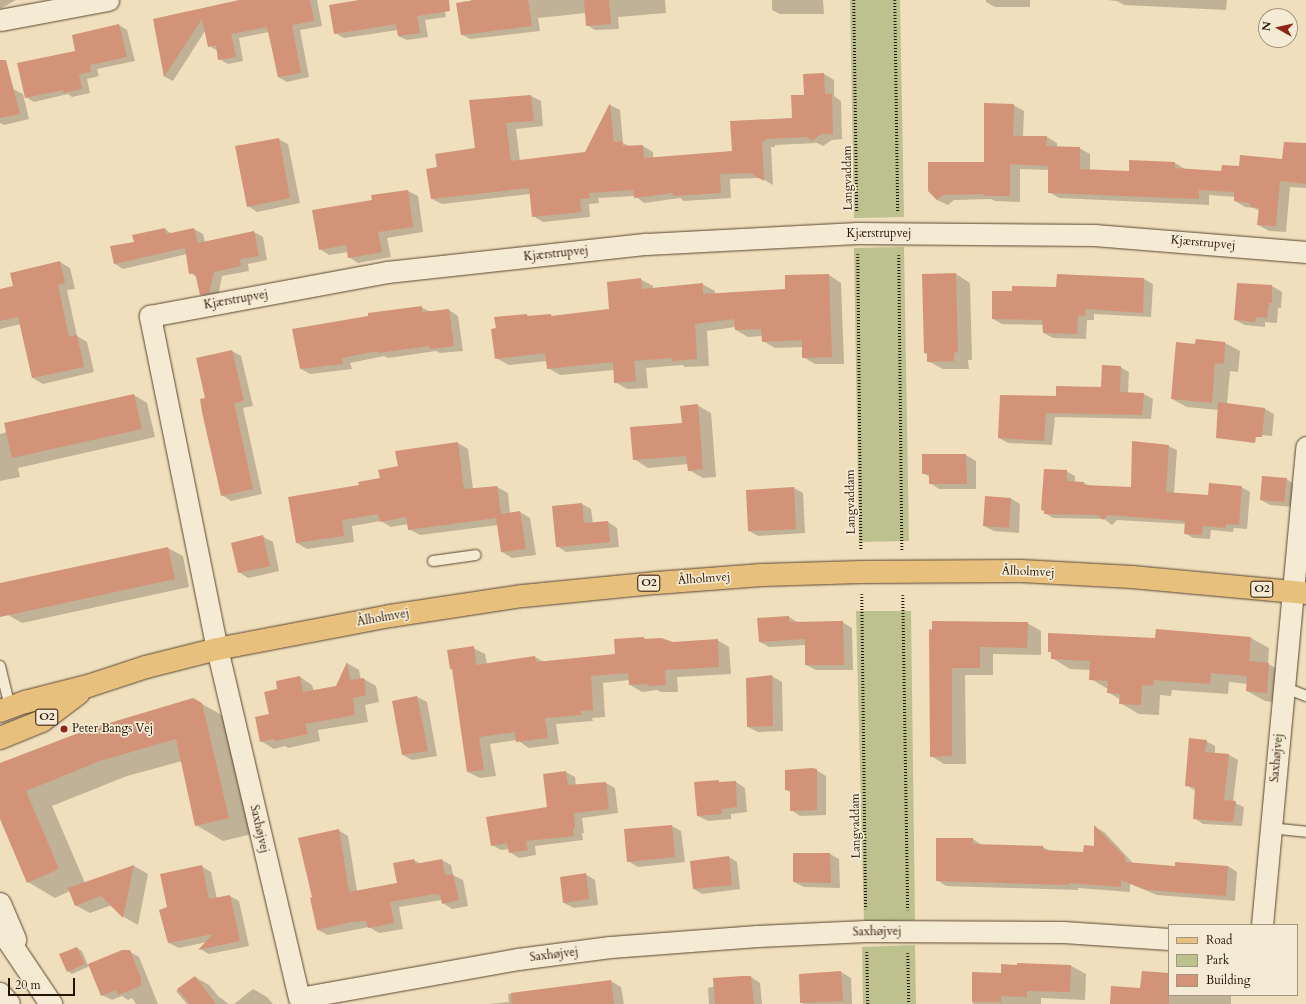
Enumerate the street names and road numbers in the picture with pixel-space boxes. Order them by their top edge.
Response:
street label: Langvaddam [840,145,856,211]
street label: Kjærstrupvej [847,227,911,241]
street label: Kjærstrupvej [1170,233,1236,253]
street label: Kjærstrupvej [523,243,589,265]
street label: Kjærstrupvej [203,287,269,313]
street label: Langvaddam [843,469,859,535]
street label: Ålholmvej [1001,564,1055,580]
street label: Ålholmvej [677,570,731,588]
road number: O2 [637,574,661,592]
road number: O2 [1250,580,1274,598]
street label: Ålholmvej [356,606,410,630]
road number: O2 [35,708,59,726]
street label: Saxhøjvej [1268,733,1286,783]
street label: Langvaddam [848,793,864,859]
street label: Saxhøjvej [246,804,272,854]
street label: Saxhøjvej [852,924,902,940]
street label: Saxhøjvej [529,945,579,965]

